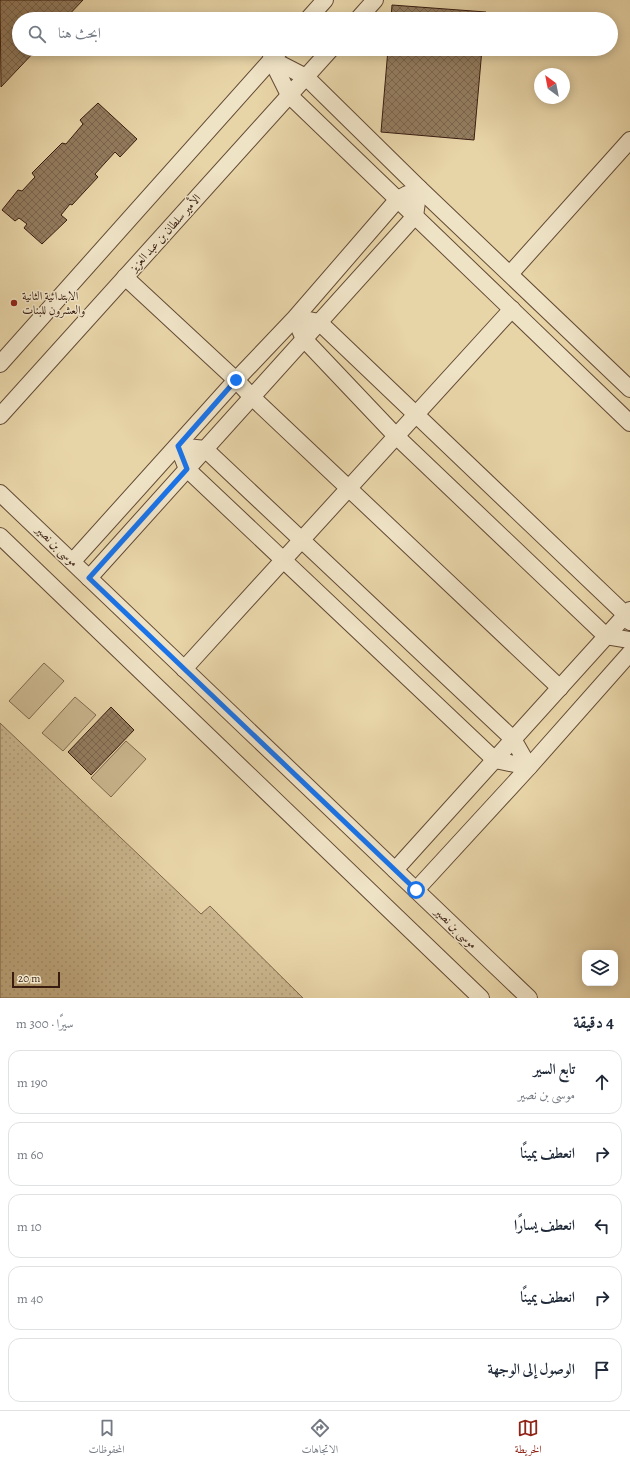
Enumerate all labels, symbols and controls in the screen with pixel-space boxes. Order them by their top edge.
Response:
search box [12,12,618,56]
icon: search [26,23,48,45]
text: ابحث هنا [58,23,101,43]
north arrow [534,68,570,104]
street label: الأمير سلطان بن عبد العزيز [124,190,205,277]
place label: الابتدائية الثانية والعشرون للبنات [22,288,86,318]
marker: الابتدائية الثانية والعشرون للبنات [9,298,19,308]
route end [227,371,245,389]
street label: موسى بن نصير [30,520,82,571]
route start [407,881,425,899]
street label: موسى بن نصير [429,902,481,953]
map controls [582,950,618,986]
button: layers [582,950,618,986]
scale bar [12,970,60,989]
text: 20 m [18,971,40,986]
text: 4 دقيقة [573,1011,614,1034]
text: سيرًا · 300 m [16,1015,74,1032]
text: تابع السير [533,1059,575,1079]
icon: ahead [591,1071,613,1093]
text: 190 m [17,1074,48,1091]
text: موسى بن نصير [518,1086,575,1103]
text: انعطف يمينًا [520,1143,575,1163]
icon: right [591,1143,613,1165]
text: 60 m [17,1146,43,1163]
text: انعطف يسارًا [514,1215,575,1235]
icon: left [591,1215,613,1237]
text: 10 m [17,1218,42,1235]
text: انعطف يمينًا [520,1287,575,1307]
icon: right [591,1287,613,1309]
text: 40 m [17,1290,43,1307]
text: الوصول إلى الوجهة [488,1359,575,1379]
icon: arrive [591,1359,613,1381]
tab: المحفوظات [88,1417,125,1460]
tab: الاتجاهات [301,1417,338,1460]
tab: الخريطة [515,1417,542,1460]

